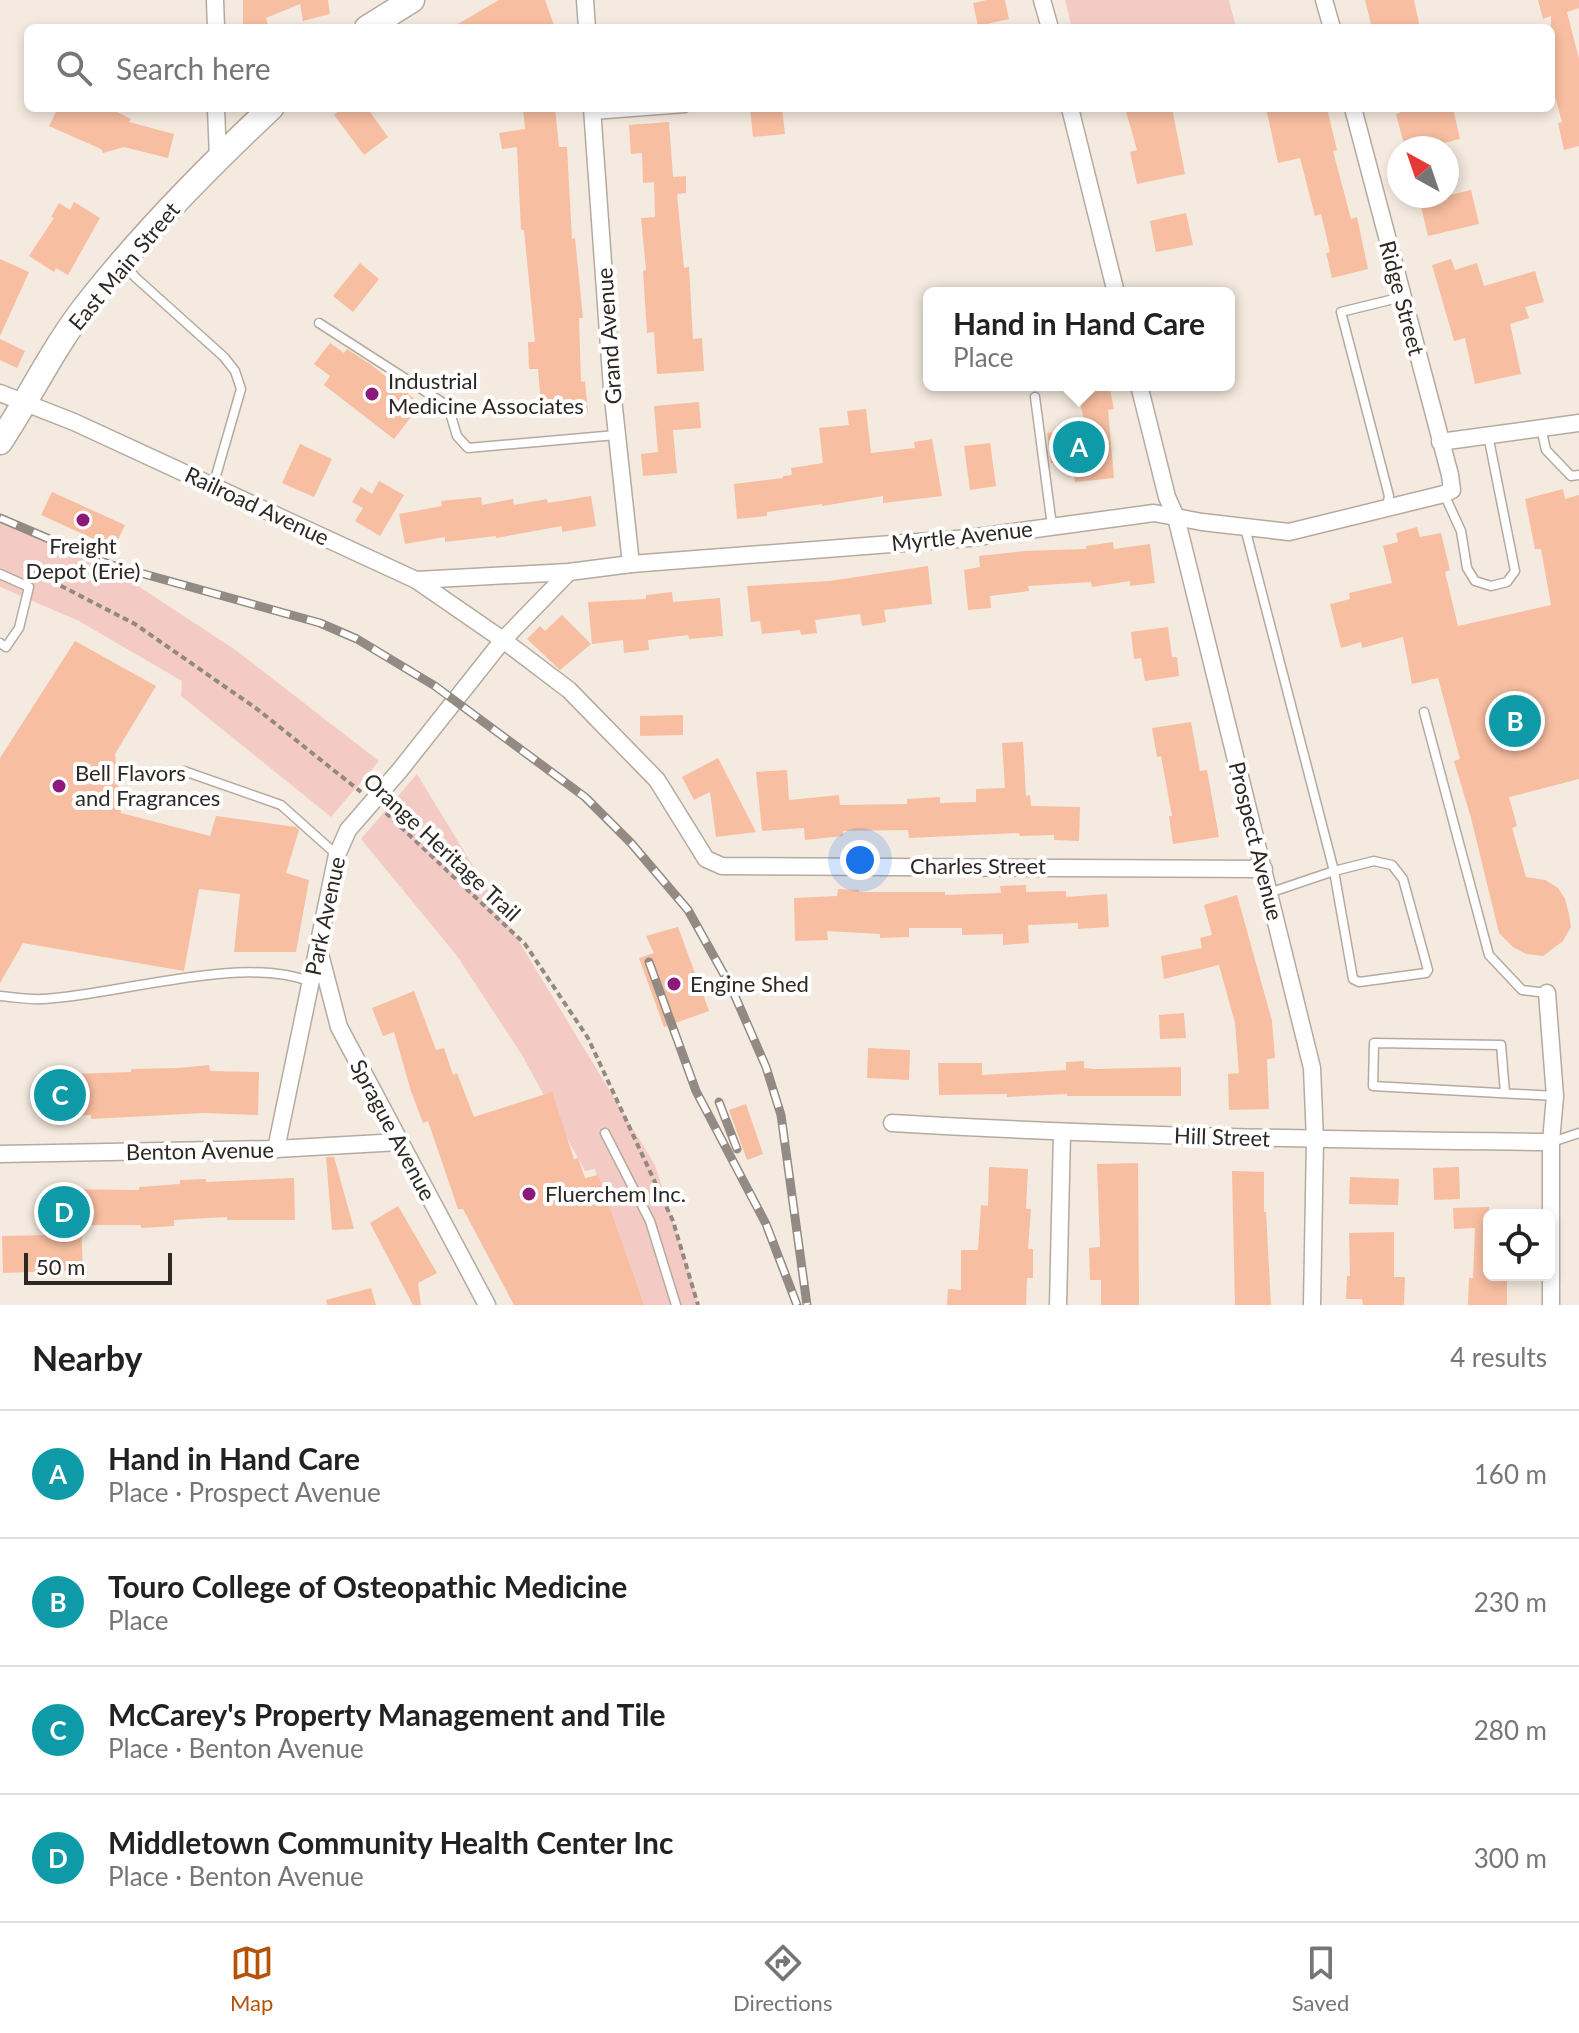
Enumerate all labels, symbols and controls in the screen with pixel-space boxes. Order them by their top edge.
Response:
search box [24,24,1555,112]
icon: search [52,46,96,90]
text: Search here [116,50,271,86]
north arrow [1387,136,1459,208]
street label: East Main Street [62,196,185,335]
street label: Ridge Street [1374,238,1431,358]
street label: Grand Avenue [590,267,627,405]
popup [923,287,1235,391]
text: Hand in Hand Care [953,305,1205,341]
text: Place [953,341,1013,373]
place label: Industrial Medicine Associates [388,367,584,419]
marker: Industrial Medicine Associates [363,385,381,403]
pin: A [1053,417,1105,477]
street label: Railroad Avenue [181,460,334,551]
marker: Freight Depot (Erie) [74,511,92,529]
street label: Myrtle Avenue [890,515,1034,556]
place label: Freight Depot (Erie) [26,532,140,584]
pin: B [1489,691,1541,751]
place label: Bell Flavors and Fragrances [75,759,220,811]
street label: Prospect Avenue [1224,759,1289,923]
street label: Orange Heritage Trail [358,767,526,926]
marker: Bell Flavors and Fragrances [50,777,68,795]
your location [840,840,880,880]
street label: Charles Street [910,852,1046,879]
street label: Park Avenue [299,854,350,978]
place label: Engine Shed [690,970,809,997]
marker: Engine Shed [665,975,683,993]
street label: Sprague Avenue [345,1055,442,1205]
pin: C [34,1065,86,1125]
street label: Hill Street [1174,1121,1270,1152]
street label: Benton Avenue [126,1136,274,1165]
place label: Fluerchem Inc. [545,1180,686,1207]
pin: D [38,1182,90,1242]
marker: Fluerchem Inc. [520,1185,538,1203]
map controls [1483,1209,1555,1281]
button: locate [1483,1209,1555,1281]
scale bar [24,1249,172,1285]
text: 50 m [36,1253,85,1280]
text: Nearby [32,1337,143,1378]
text: 4 results [1450,1341,1547,1373]
text: Hand in Hand Care [108,1440,360,1476]
text: A [49,1458,67,1490]
text: 160 m [1474,1458,1547,1490]
text: Place · Prospect Avenue [108,1476,381,1508]
text: Touro College of Osteopathic Medicine [108,1568,627,1604]
text: B [49,1586,67,1618]
text: 230 m [1474,1586,1547,1618]
text: Place [108,1604,169,1636]
text: McCarey's Property Management and Tile [108,1696,666,1732]
text: C [49,1714,67,1746]
text: 280 m [1474,1714,1547,1746]
text: Place · Benton Avenue [108,1732,364,1764]
text: Middletown Community Health Center Inc [108,1824,673,1860]
text: D [48,1842,68,1874]
text: 300 m [1474,1842,1547,1874]
text: Place · Benton Avenue [108,1860,364,1892]
tab: Map [230,1941,274,2016]
tab: Directions [733,1941,832,2016]
tab: Saved [1292,1941,1349,2016]

